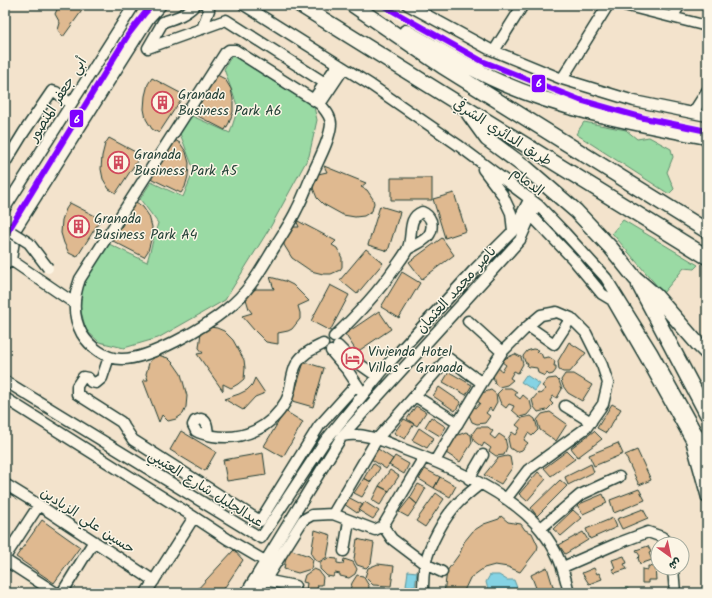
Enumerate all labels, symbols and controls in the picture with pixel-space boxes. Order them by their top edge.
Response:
street label: أبي جعفر المنصور [23,52,94,148]
line badge: 6 [531,74,546,93]
text: 6 [536,75,542,93]
place label: Granada Business Park A6 [178,84,282,122]
building icon: Granada Business Park A6 [149,89,175,115]
street label: طريق الدائري الشرقي [449,94,556,172]
line badge: 6 [69,109,84,128]
text: 6 [74,111,80,129]
place label: Granada Business Park A5 [134,144,239,182]
building icon: Granada Business Park A5 [106,149,132,175]
street label: الدمام [506,162,549,202]
place label: Granada Business Park A4 [94,208,198,246]
building icon: Granada Business Park A4 [66,213,92,239]
street label: ناصر محمد العثمان [411,241,502,339]
place label: Vivienda Hotel Villas - Granada [368,341,463,379]
hotel icon: Vivienda Hotel Villas - Granada [340,346,366,372]
street label: عبدالجليل شارع العتيبي [143,444,268,534]
street label: حسين علي الزبادين [35,482,139,561]
north arrow [650,536,690,576]
text: ش [665,553,685,574]

